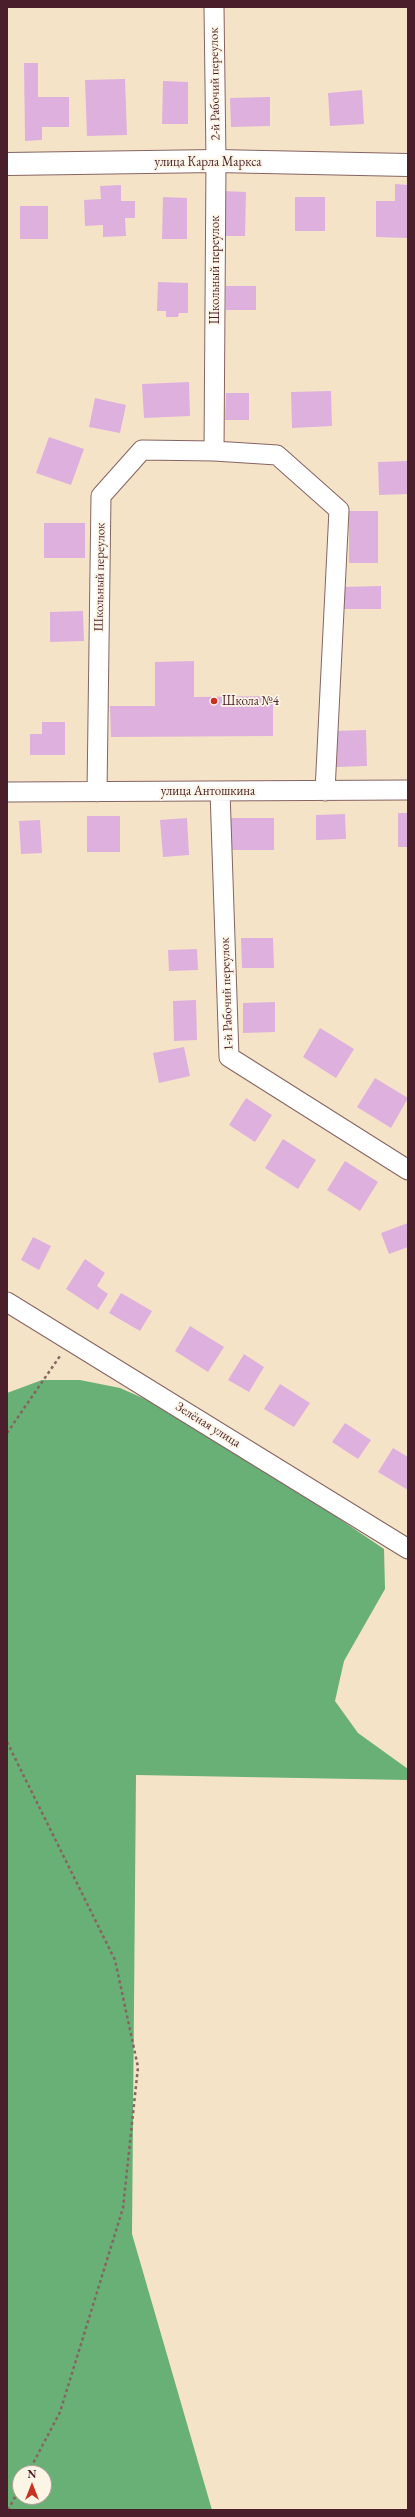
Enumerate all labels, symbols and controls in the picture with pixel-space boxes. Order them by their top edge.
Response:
street label: 2-й Рабочий переулок [206,27,224,141]
street label: улица Карла Маркса [155,154,261,170]
street label: Школьный переулок [207,216,223,324]
street label: Школьный переулок [91,523,109,631]
place label: Школа №4 [222,693,279,709]
marker: Школа №4 [209,696,219,706]
street label: улица Антошкина [161,783,255,799]
street label: 1-й Рабочий переулок [217,937,237,1051]
street label: Зелёная улица [173,1399,243,1451]
north arrow [12,2465,52,2505]
text: N [28,2467,36,2481]

